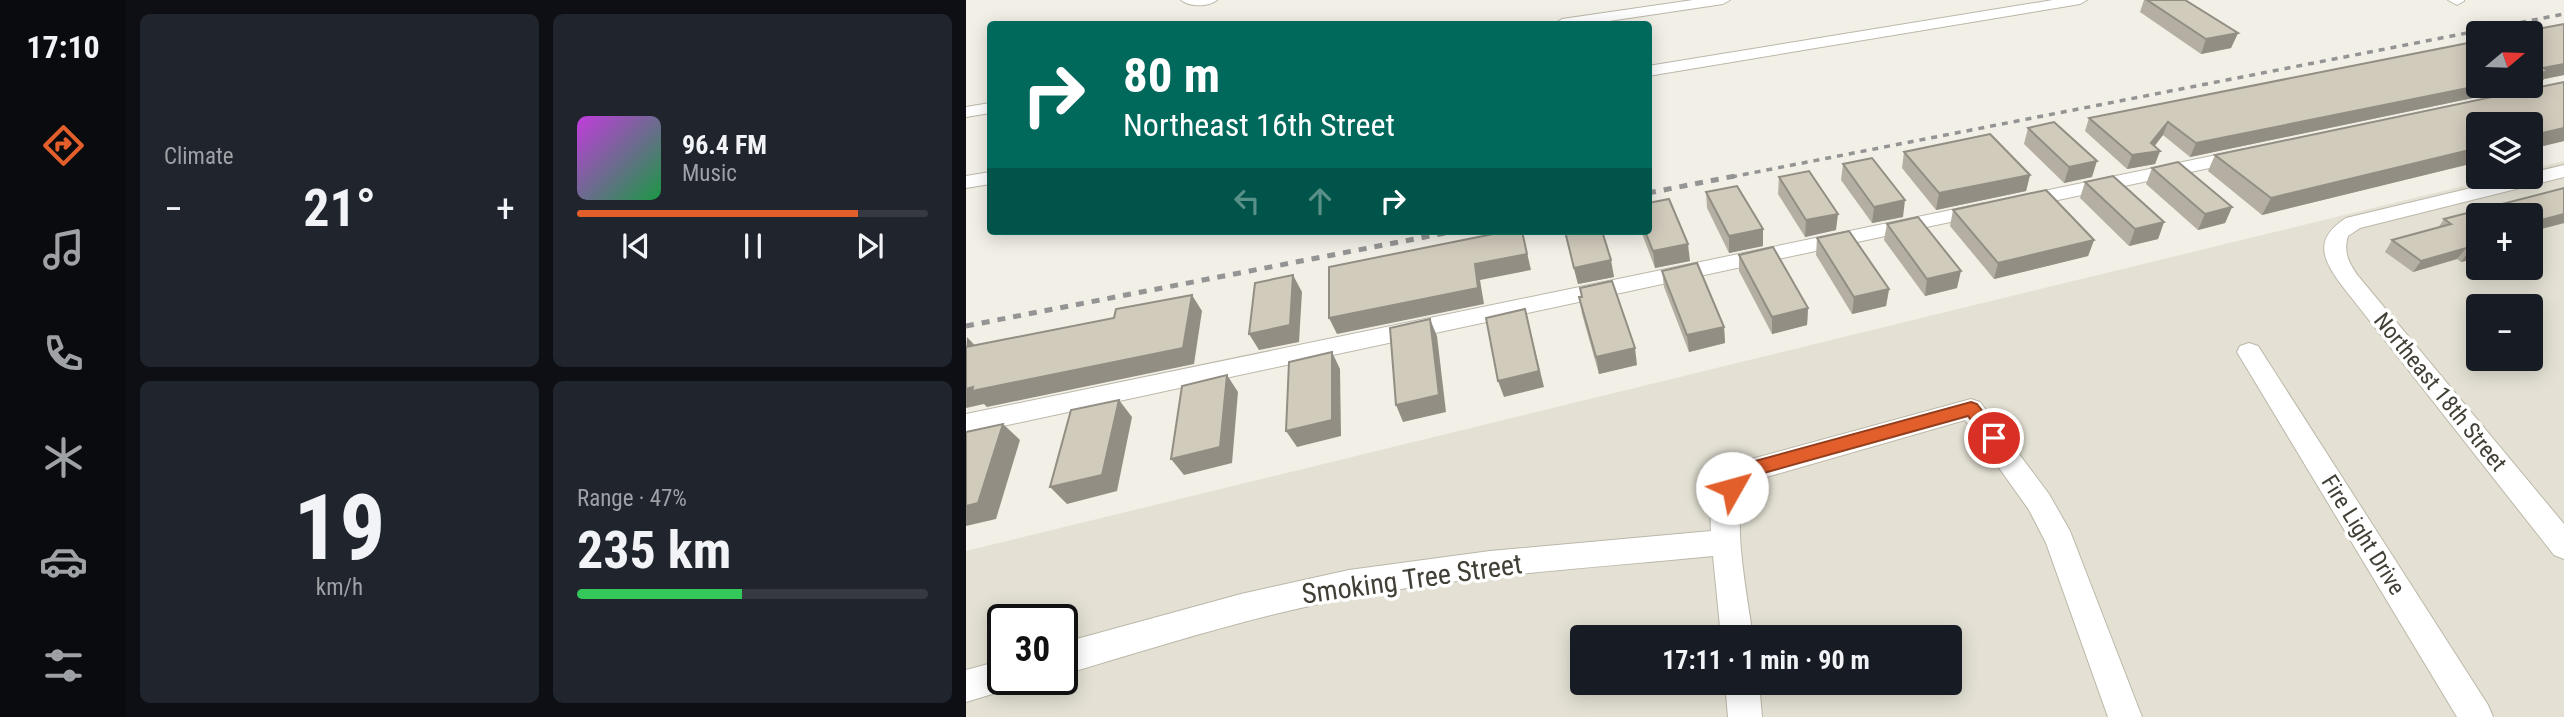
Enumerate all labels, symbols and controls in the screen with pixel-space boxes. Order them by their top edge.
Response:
north arrow [2466,21,2543,98]
map controls [2466,21,2543,371]
text: 17:10 [26,28,100,66]
text: 80 m [1123,47,1220,104]
icon: right [1008,49,1099,140]
text: Northeast 16th Street [1123,106,1395,144]
button: layers [2466,112,2543,189]
icon: directions [39,121,88,170]
text: 96.4 FM [682,130,767,160]
text: Climate [164,143,234,170]
text: Music [682,160,737,187]
text: 21° [303,178,376,239]
icon: left [1228,182,1266,220]
icon: ahead [1301,182,1339,220]
icon: right [1374,182,1412,220]
text: − [164,187,183,231]
text: + [496,187,515,231]
button: + [2466,203,2543,280]
icon: music [39,225,88,274]
icon: previous [617,227,655,265]
icon: pause [734,227,772,265]
icon: next [851,227,889,265]
button: − [2466,294,2543,371]
street label: Northeast 18th Street [2368,308,2512,476]
icon: phone [39,329,88,378]
pin [1964,408,2024,468]
icon: arrive [1975,419,2013,457]
icon: climate [39,433,88,482]
position arrow [1695,451,1769,525]
street label: Fire Light Drive [2316,470,2410,600]
text: 19 [294,475,385,581]
text: Range · 47% [577,485,687,512]
text: 235 km [577,520,731,581]
icon: car [39,537,88,586]
street label: Smoking Tree Street [1300,547,1524,611]
text: km/h [316,574,363,601]
speed limit sign: 30 [987,604,1078,695]
icon: filters [39,641,88,690]
text: 17:11 · 1 min · 90 m [1662,645,1870,675]

